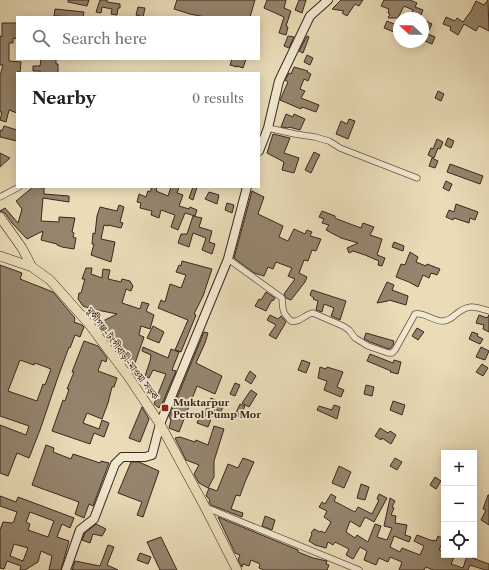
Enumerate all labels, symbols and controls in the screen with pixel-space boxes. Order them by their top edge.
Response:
north arrow [393,12,429,48]
search box [16,16,260,60]
icon: search [30,27,52,49]
text: Search here [62,29,147,48]
text: Nearby [32,88,96,108]
text: 0 results [192,90,244,106]
street label: মুন্সীগঞ্জ-টংগীবাড়ী-মাওয়া সড়ক [83,304,162,403]
place label: Muktarpur Petrol Pump Mor [173,396,261,421]
marker: Muktarpur Petrol Pump Mor [160,403,170,413]
map controls [441,450,477,558]
button: + [441,450,477,486]
button: − [441,486,477,522]
button: locate [441,522,477,558]

